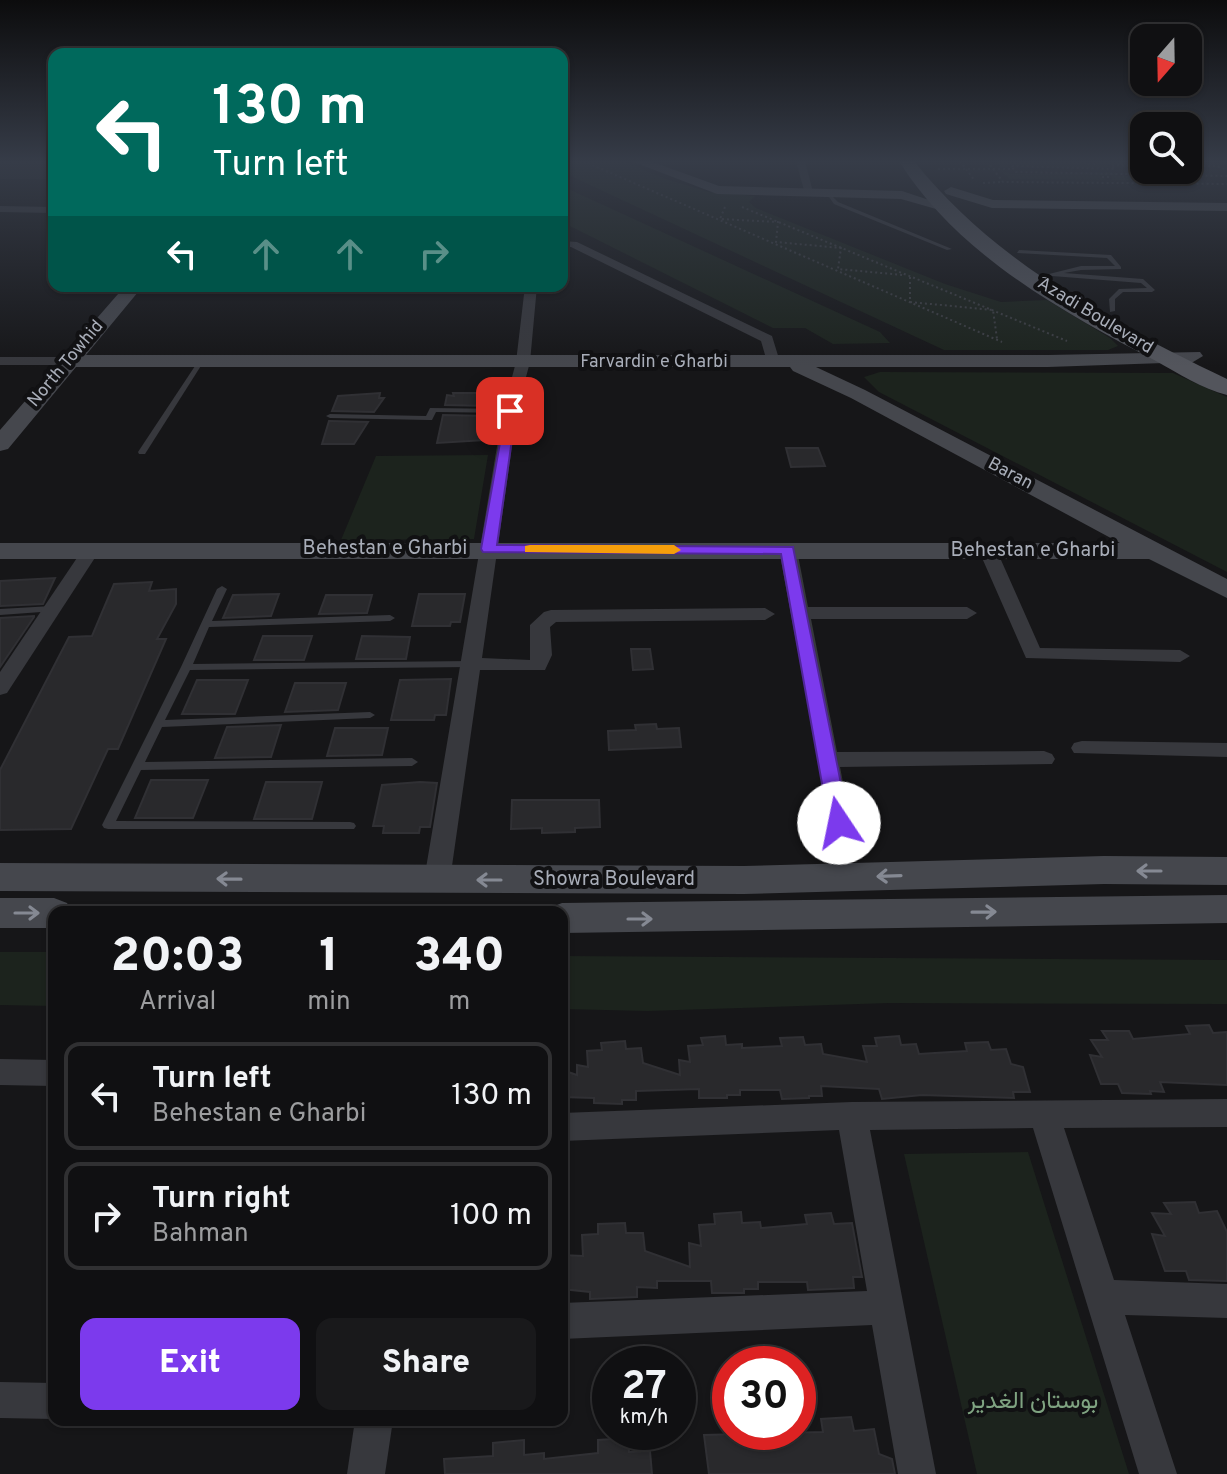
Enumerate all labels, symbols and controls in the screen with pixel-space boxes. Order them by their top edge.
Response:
north arrow [1130,24,1202,96]
map controls [1130,24,1202,184]
text: 130 m [212,74,367,144]
icon: left [80,80,184,184]
button: search [1130,112,1202,184]
text: Turn left [212,143,349,189]
icon: left [160,232,204,276]
icon: ahead [244,232,288,276]
icon: ahead [328,232,372,276]
icon: right [412,232,456,276]
street label: َAzadi Boulevard [1033,272,1157,360]
street label: North Towhid [23,316,109,412]
street label: Farvardin e Gharbi [580,351,728,374]
pin [476,377,544,445]
icon: arrive [488,389,532,433]
street label: ‌‌Baran [983,453,1037,495]
street label: Behestan e Gharbi [303,536,467,562]
street label: Behestan e Gharbi [951,538,1115,564]
position arrow [797,781,881,865]
one-way arrow [1136,863,1163,878]
street label: Showra Boulevard [533,867,695,893]
one-way arrow [876,868,903,883]
one-way arrow [216,871,243,886]
one-way arrow [476,872,503,888]
one-way arrow [13,905,40,921]
one-way arrow [970,905,997,920]
one-way arrow [626,911,653,926]
text: 20:03 [111,928,245,988]
text: 1 [319,928,339,988]
text: 340 [413,928,505,988]
text: Arrival [139,986,216,1019]
text: min [307,986,351,1019]
text: m [448,986,470,1019]
text: Turn left [152,1061,272,1098]
icon: left [84,1074,128,1118]
text: 130 m [451,1078,532,1115]
text: Behestan e Gharbi [152,1098,366,1131]
text: Turn right [152,1181,290,1218]
icon: right [84,1194,128,1238]
text: 100 m [450,1198,532,1235]
text: Bahman [152,1218,249,1251]
button: Exit [80,1318,300,1410]
button: Share [316,1318,536,1410]
speed limit sign: 30 [712,1346,816,1450]
text: 27 [621,1363,667,1413]
park label: بوستان الغدیر [967,1387,1098,1417]
text: km/h [620,1405,668,1431]

